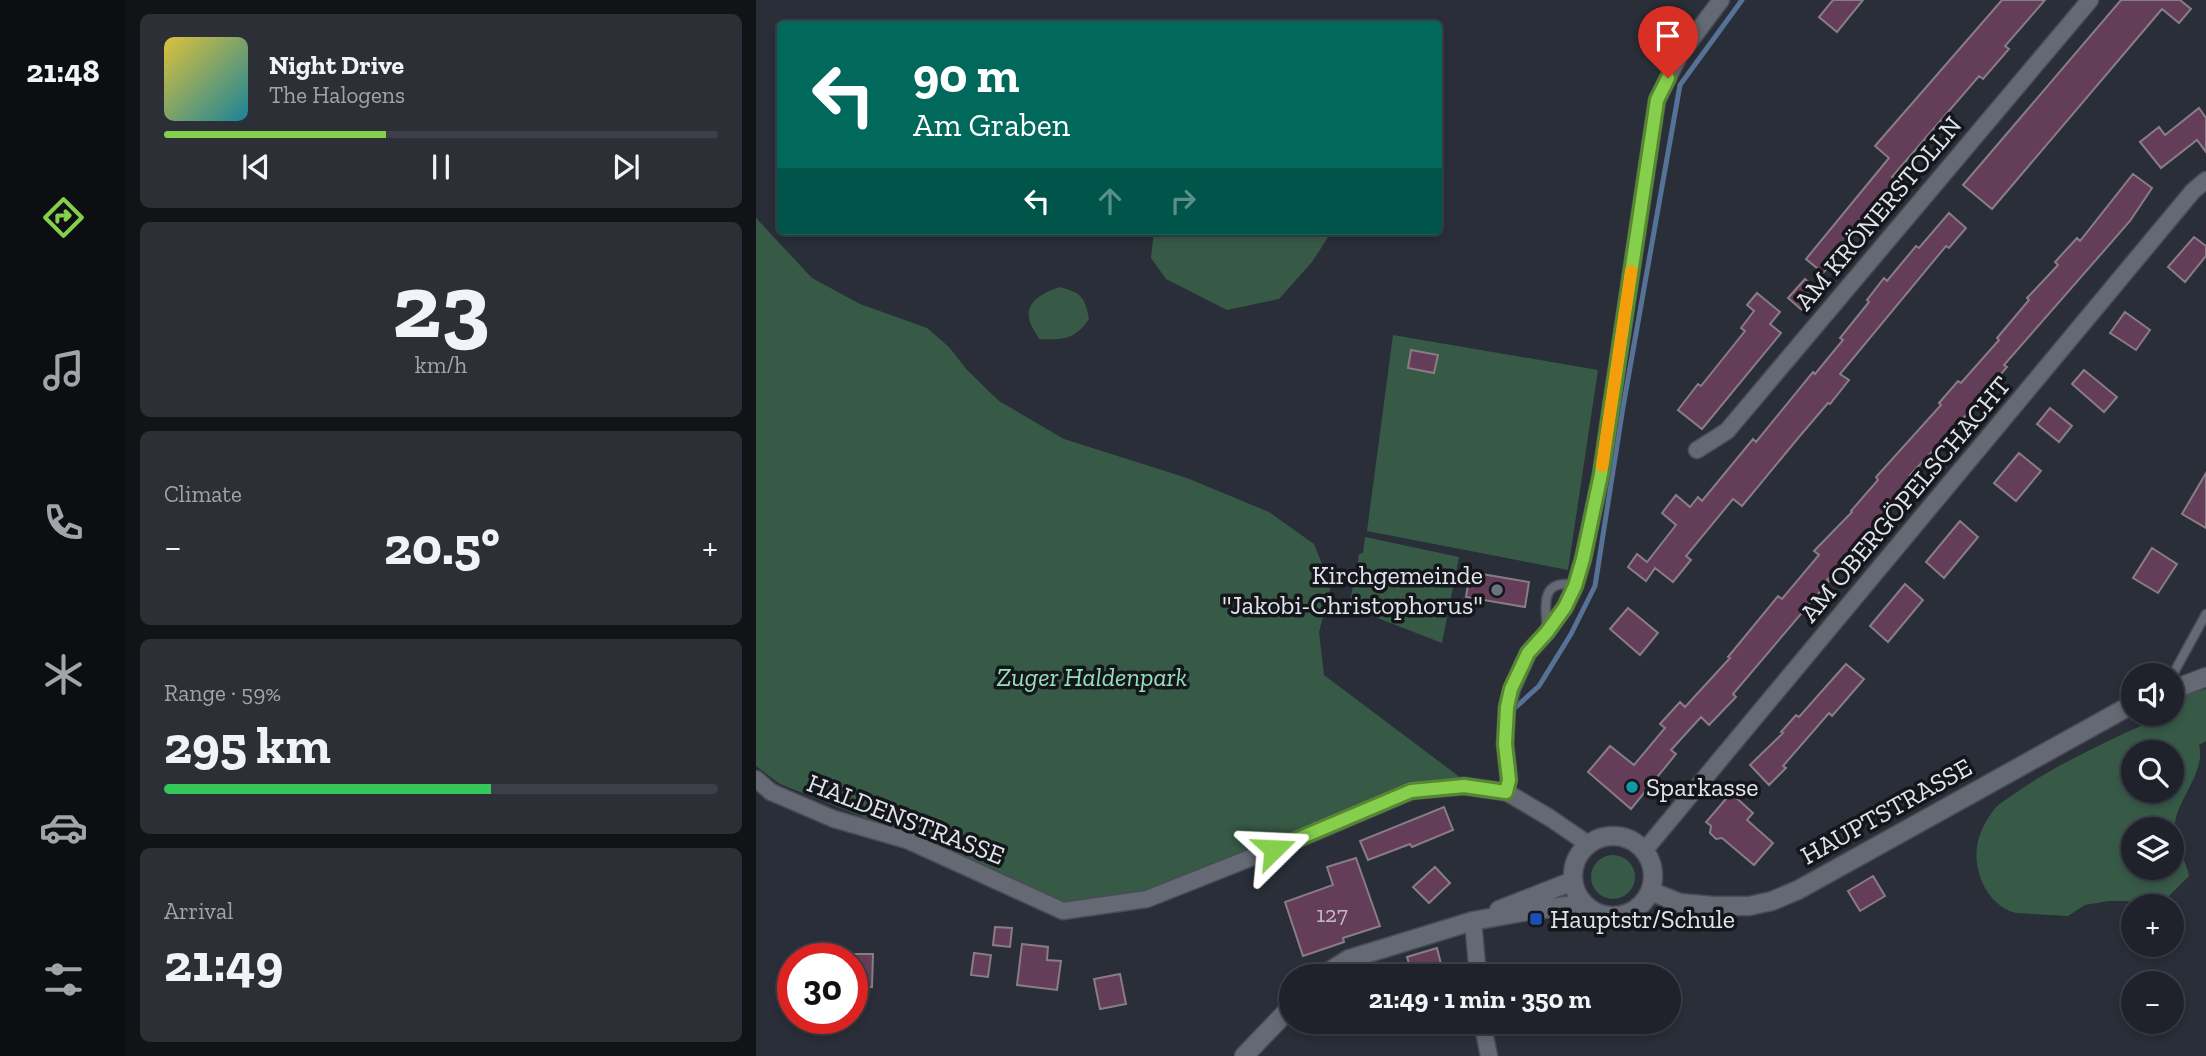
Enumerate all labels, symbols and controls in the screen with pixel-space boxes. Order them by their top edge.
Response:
pin [1638,6,1698,78]
icon: arrive [1649,17,1687,55]
text: 90 m [913,46,1020,105]
text: Night Drive [269,49,404,81]
icon: left [798,49,889,140]
text: 21:48 [26,52,100,90]
text: The Halogens [269,81,405,109]
text: Am Graben [913,106,1070,144]
street label: AM KRÖNERSTOLLN [1788,110,1968,316]
icon: previous [237,148,275,186]
icon: pause [422,148,460,186]
icon: next [607,148,645,186]
icon: left [1018,182,1056,220]
icon: ahead [1091,182,1129,220]
icon: right [1164,182,1202,220]
icon: directions [39,193,88,242]
text: 23 [392,251,490,360]
icon: music [39,346,88,395]
text: km/h [415,351,467,379]
street label: AM OBERGÖPELSCHACHT [1793,370,2017,628]
text: Climate [164,480,242,508]
icon: phone [39,498,88,547]
text: 20.5° [384,515,500,577]
text: − [164,524,182,570]
text: + [702,524,718,570]
place label: Kirchgemeinde "Jakobi-Christophorus" [1222,559,1483,621]
marker: Kirchgemeinde "Jakobi-Christophorus" [1489,582,1505,598]
icon: climate [39,650,88,699]
park label: Zuger Haldenpark [997,661,1187,693]
map controls [2121,663,2184,1034]
button: sound [2121,663,2184,726]
text: Range · 59% [164,679,281,707]
text: 295 km [164,714,331,776]
button: search [2121,740,2184,803]
street label: HAUPTSTRASSE [1795,751,1977,871]
street label: HALDENSTRASSE [803,767,1009,871]
place label: Sparkasse [1646,771,1759,803]
marker: Sparkasse [1624,779,1640,795]
icon: car [39,803,88,852]
position arrow [1237,812,1311,886]
button: layers [2121,817,2184,880]
button: + [2121,894,2184,957]
text: Arrival [164,897,233,925]
house number: 127 [1316,900,1348,928]
place label: Hauptstr/Schule [1550,903,1735,935]
marker: Hauptstr/Schule [1528,911,1544,927]
text: 21:49 [164,932,283,994]
speed limit sign: 30 [777,943,868,1034]
icon: filters [39,955,88,1004]
button: − [2121,971,2184,1034]
text: 21:49 · 1 min · 350 m [1369,983,1591,1015]

